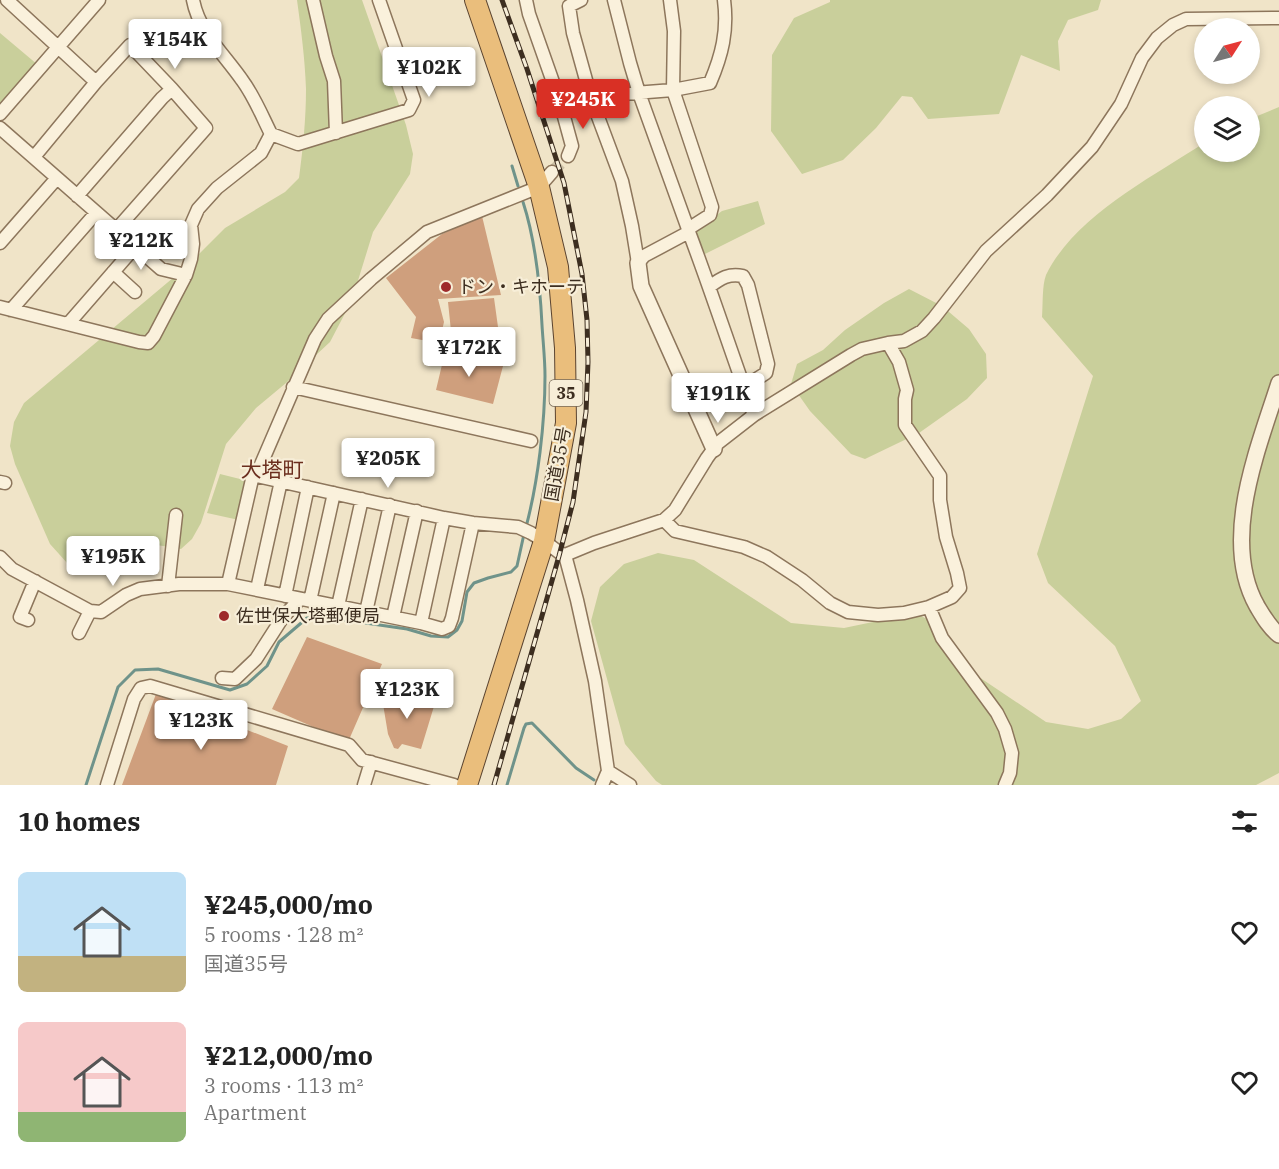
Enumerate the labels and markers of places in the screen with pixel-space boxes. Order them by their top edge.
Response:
pin: ¥154K [133,19,217,70]
pin: ¥102K [387,47,471,98]
pin: ¥245K [541,79,625,130]
pin: ¥212K [99,220,183,271]
place label: ドン・キホーテ [458,275,584,298]
marker: ドン・キホーテ [439,280,453,294]
pin: ¥172K [427,327,511,378]
pin: ¥191K [676,373,760,424]
pin: ¥205K [346,438,430,489]
pin: ¥195K [71,536,155,587]
place label: 佐世保大塔郵便局 [236,604,380,627]
marker: 佐世保大塔郵便局 [217,609,231,623]
pin: ¥123K [365,669,449,720]
pin: ¥123K [159,700,243,751]

